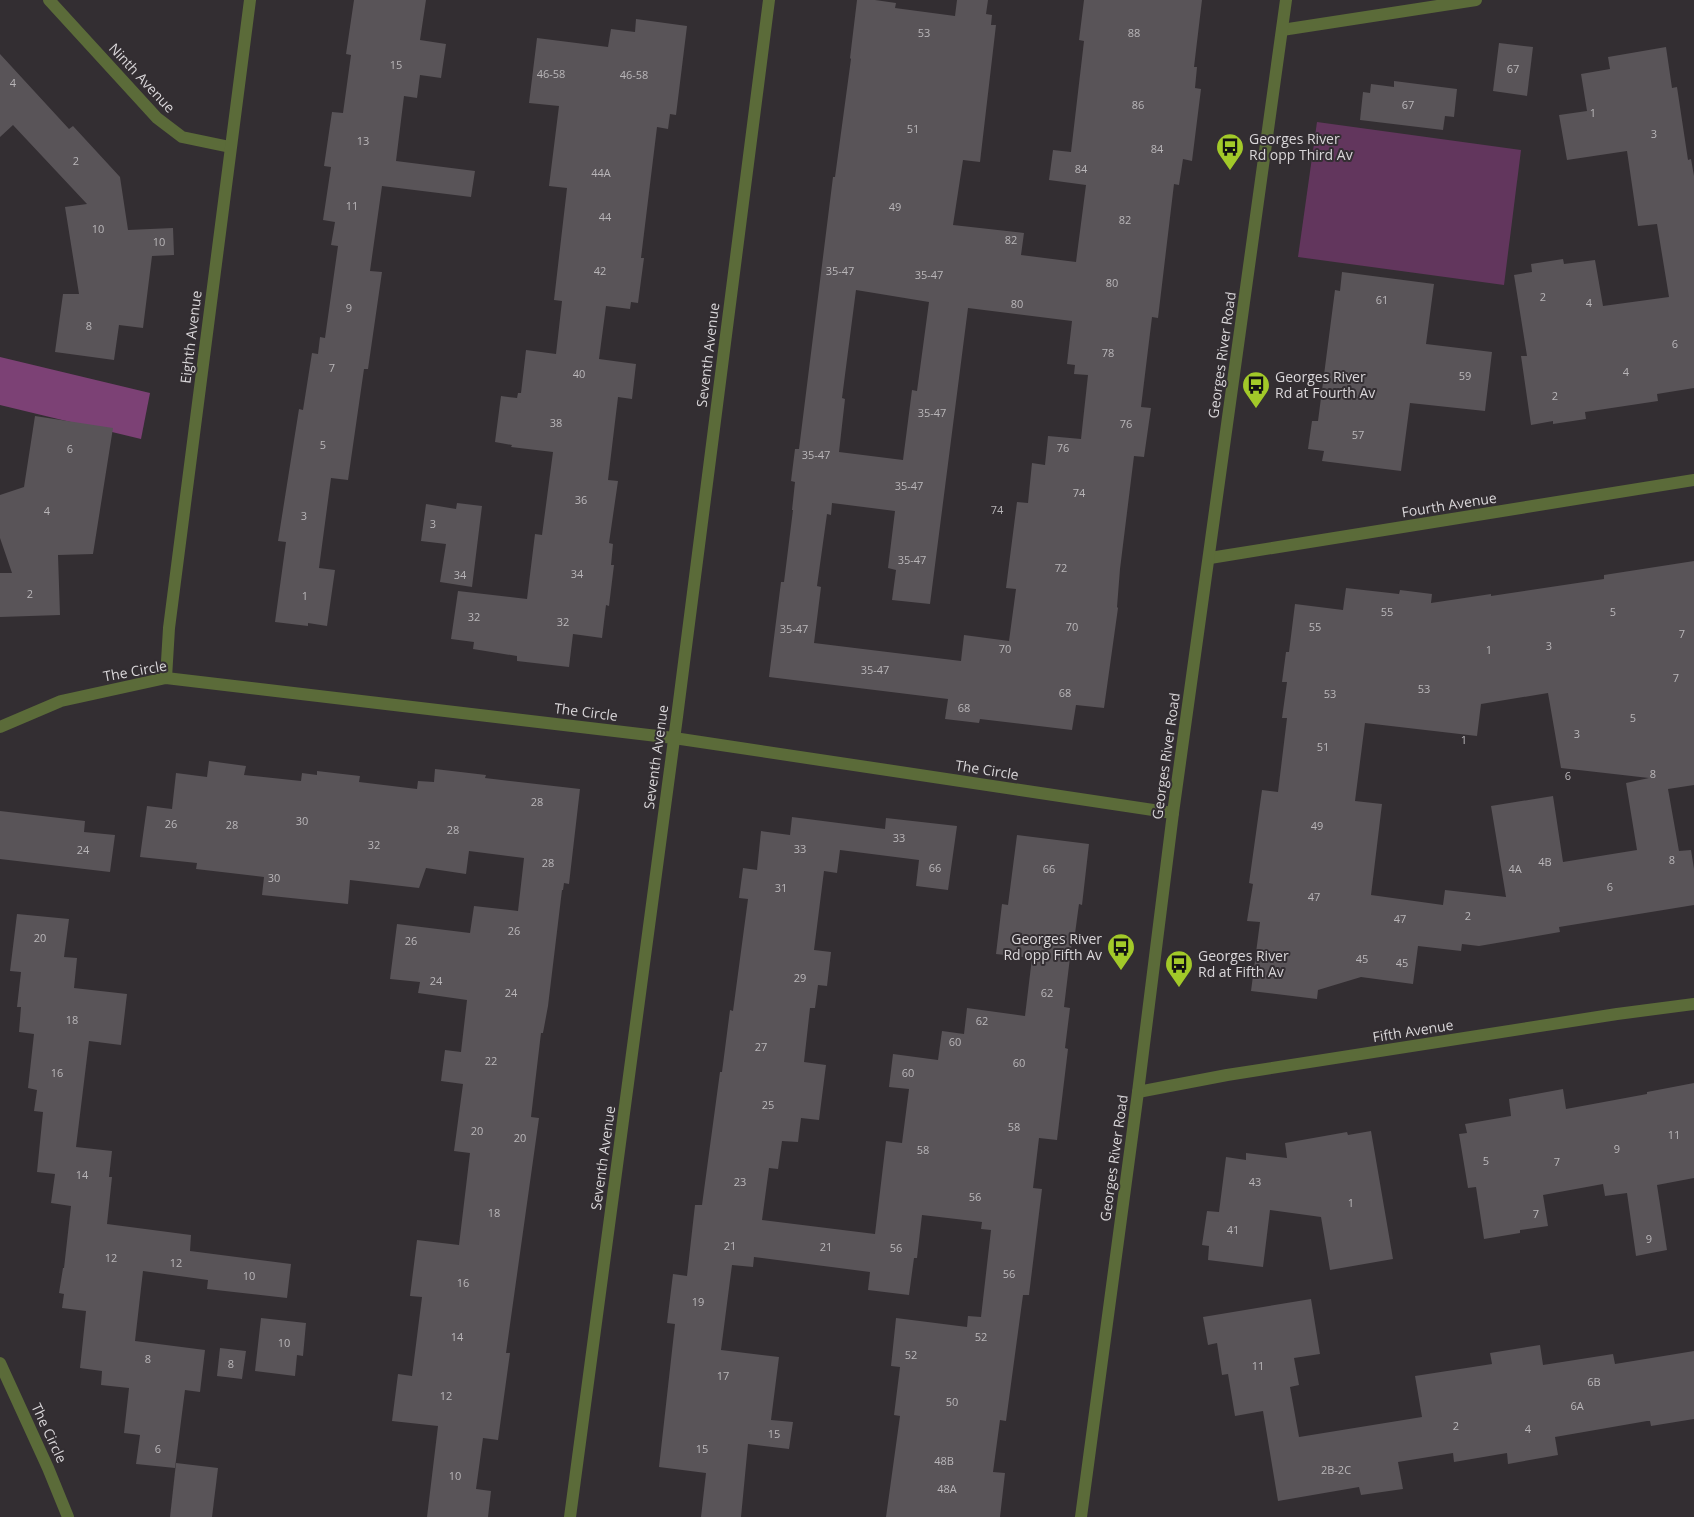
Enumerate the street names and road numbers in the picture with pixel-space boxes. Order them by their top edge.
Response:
street label: Ninth Avenue [105,39,180,117]
street label: Eighth Avenue [175,289,206,384]
street label: Georges River Road [1203,290,1240,420]
street label: Seventh Avenue [692,302,723,408]
street label: Fourth Avenue [1400,488,1498,521]
street label: The Circle [102,656,168,685]
street label: Georges River Road [1147,691,1184,821]
street label: The Circle [553,698,619,725]
street label: Seventh Avenue [639,704,672,810]
street label: The Circle [954,755,1020,784]
street label: Fifth Avenue [1371,1015,1455,1046]
street label: Georges River Road [1095,1093,1132,1223]
street label: Seventh Avenue [586,1105,619,1211]
street label: The Circle [27,1400,72,1466]

